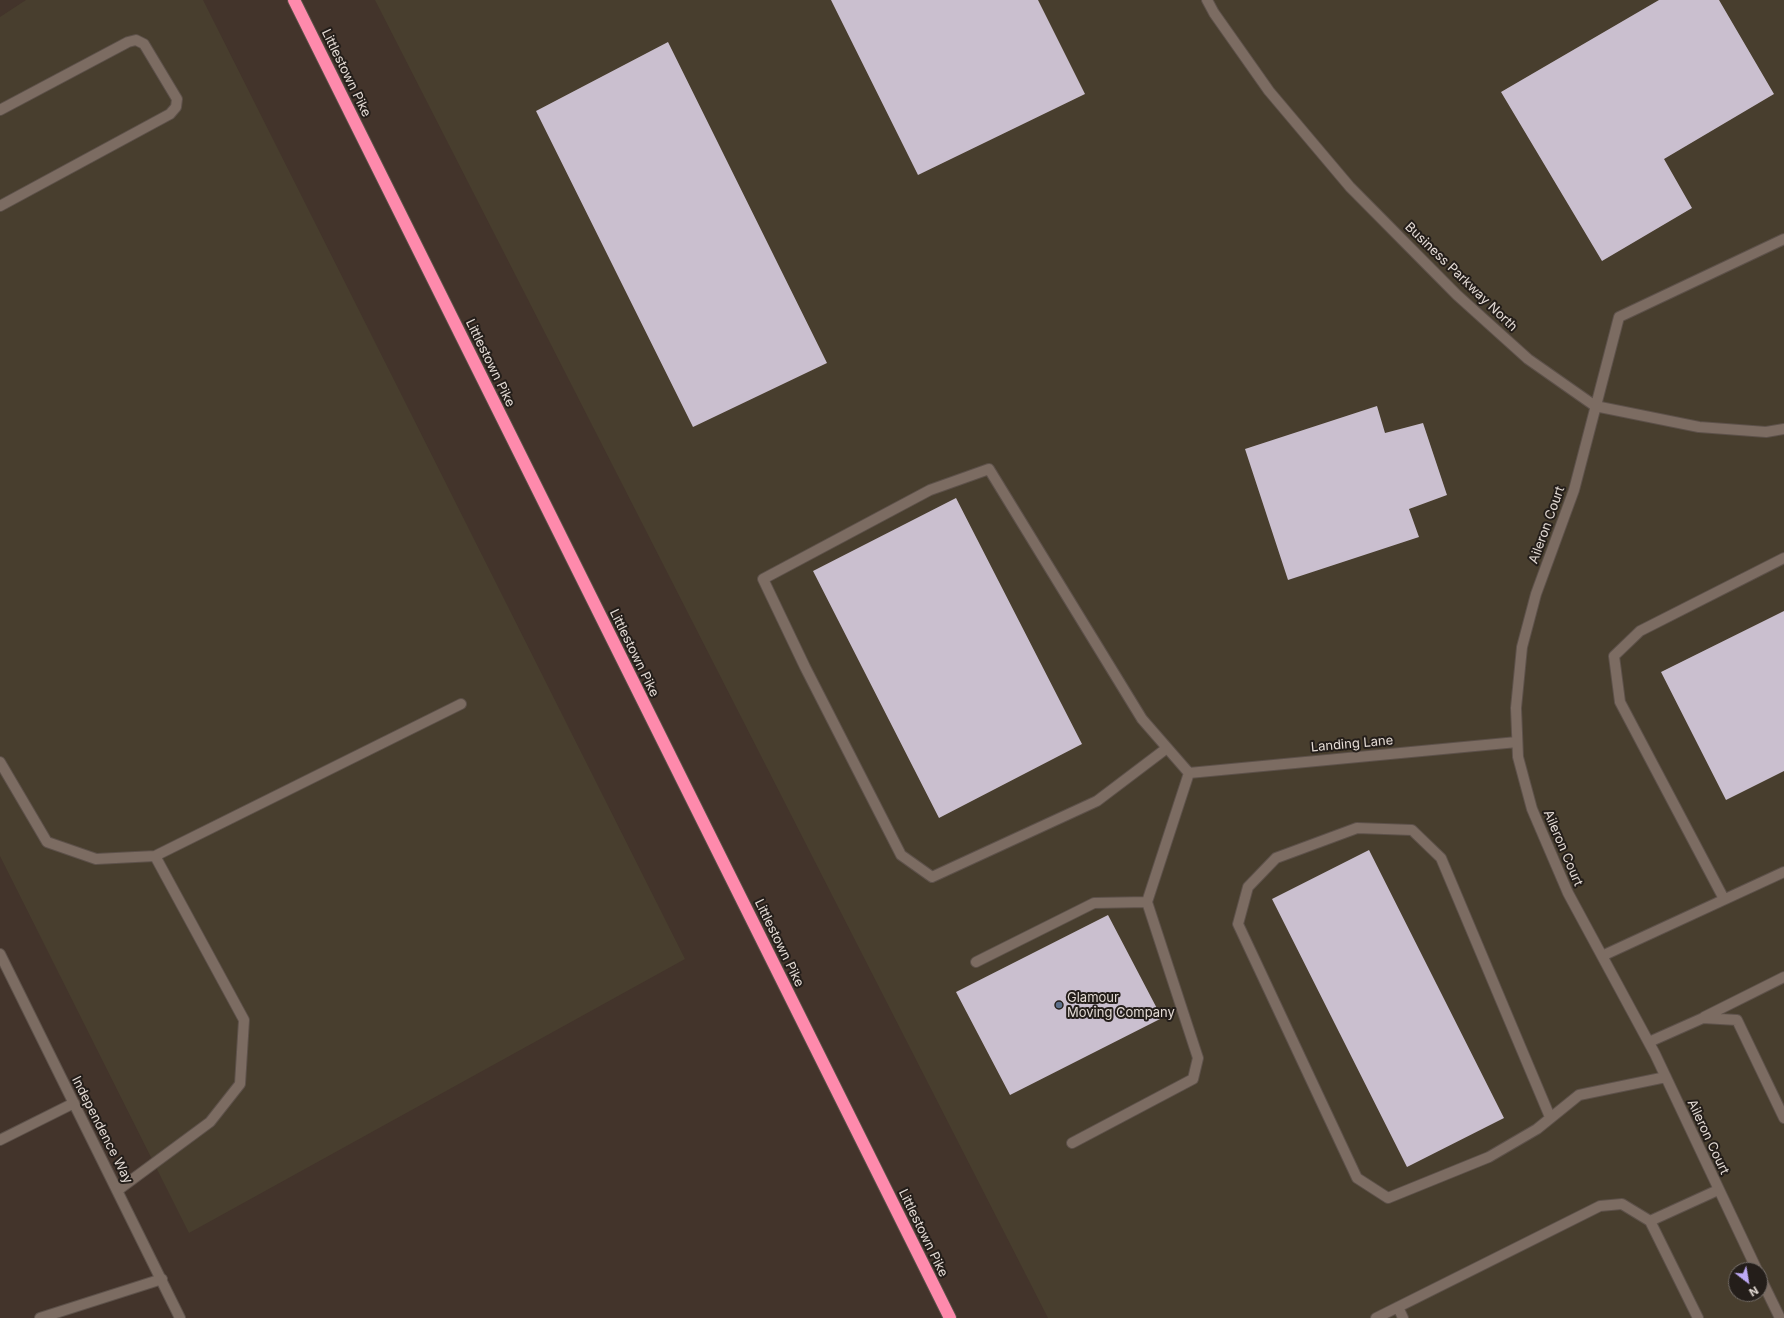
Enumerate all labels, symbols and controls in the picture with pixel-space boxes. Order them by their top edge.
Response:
street label: Littlestown Pike [318,27,374,119]
street label: Business Parkway North [1402,219,1520,335]
street label: Littlestown Pike [462,317,518,409]
street label: Aileron Court [1526,484,1568,566]
street label: Littlestown Pike [606,607,662,699]
street label: Landing Lane [1310,733,1394,755]
street label: Aileron Court [1540,808,1586,888]
street label: Littlestown Pike [751,897,807,989]
place label: Glamour Moving Company [1067,990,1175,1021]
marker: Glamour Moving Company [1054,1000,1064,1010]
street label: Independence Way [68,1074,136,1186]
street label: Aileron Court [1684,1097,1732,1177]
street label: Littlestown Pike [895,1187,951,1279]
north arrow [1728,1262,1768,1302]
text: N [1746,1283,1761,1300]

